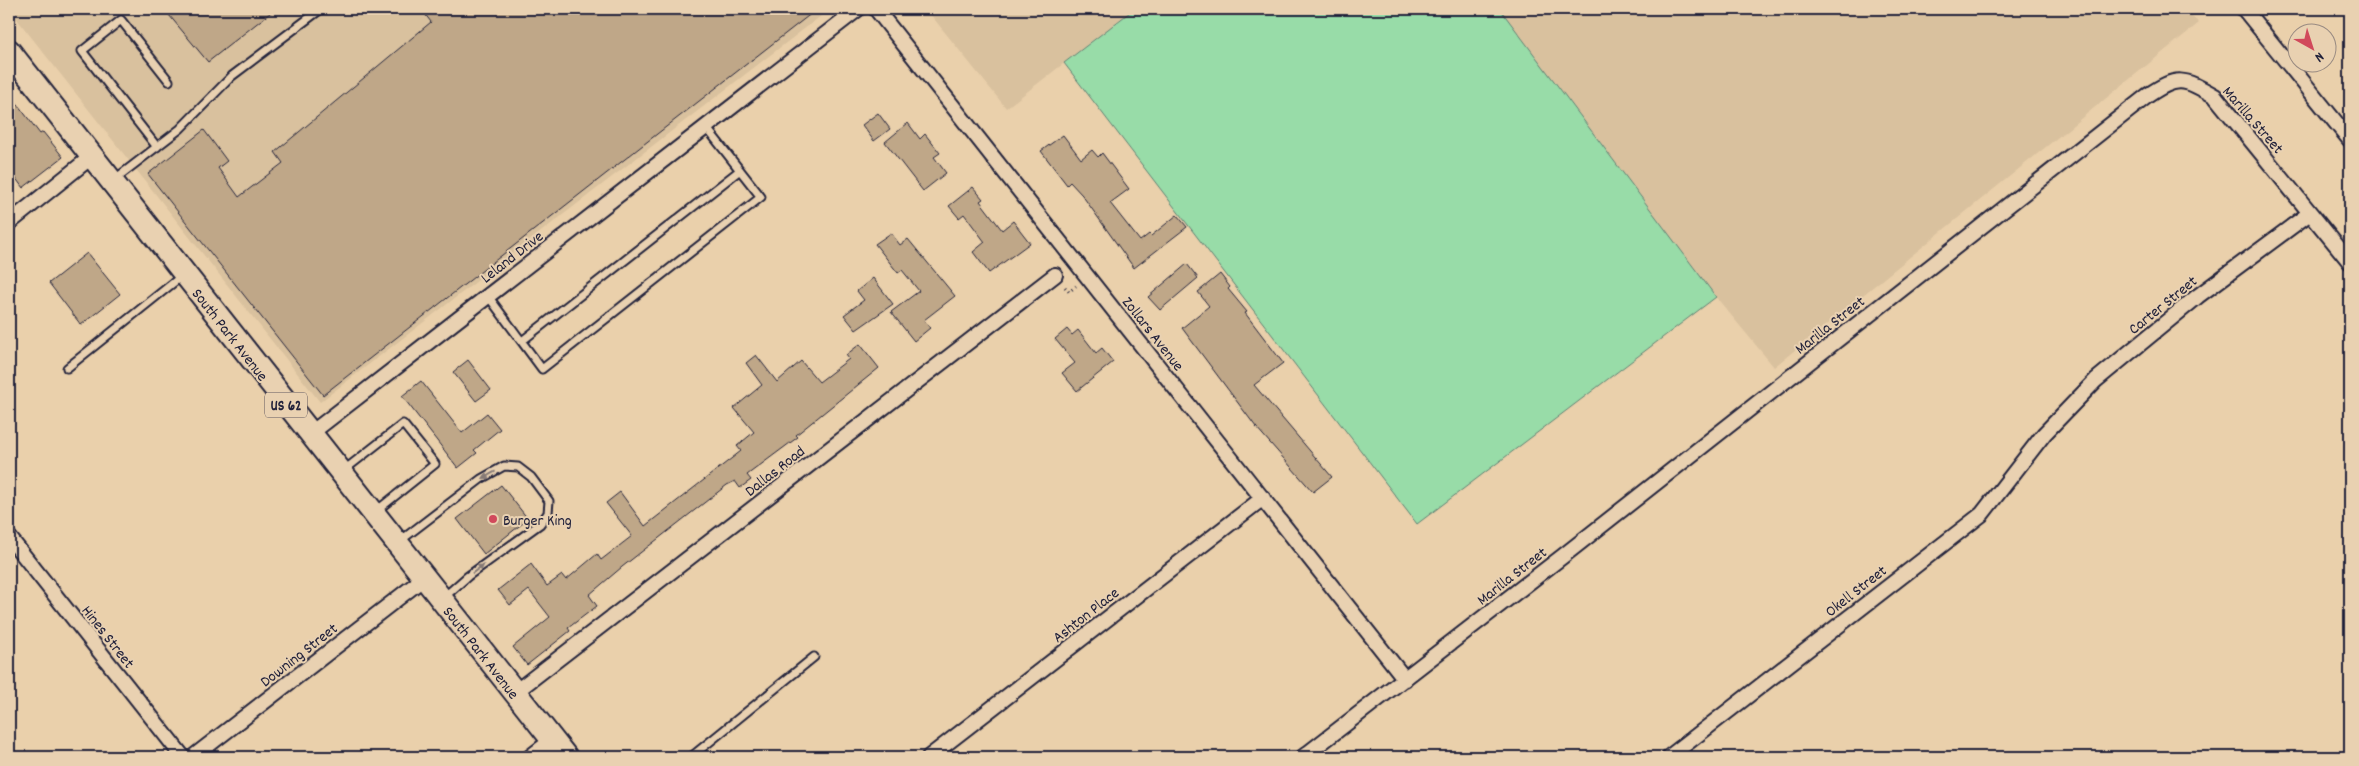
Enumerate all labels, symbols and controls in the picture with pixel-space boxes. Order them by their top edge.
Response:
north arrow [2286,22,2336,72]
text: N [2310,47,2328,67]
street label: Marilla Street [2216,82,2288,160]
street label: Leland Drive [476,226,549,290]
street label: Carter Street [2124,271,2203,341]
street label: South Park Avenue [185,284,273,387]
street label: Marilla Street [1791,291,1871,361]
street label: Zollars Avenue [1115,292,1189,377]
road number: US 62 [265,392,307,418]
street label: Dallas Road [740,441,811,503]
one-way arrow [482,470,495,479]
place label: Burger King [503,510,572,533]
marker: Burger King [487,513,499,525]
street label: Marilla Street [1473,542,1553,612]
street label: Okell Street [1821,560,1892,623]
one-way arrow [471,564,485,574]
street label: Ashton Place [1048,583,1125,649]
street label: Hines Street [75,601,139,674]
street label: South Park Avenue [436,602,524,705]
street label: Downing Street [256,618,343,694]

